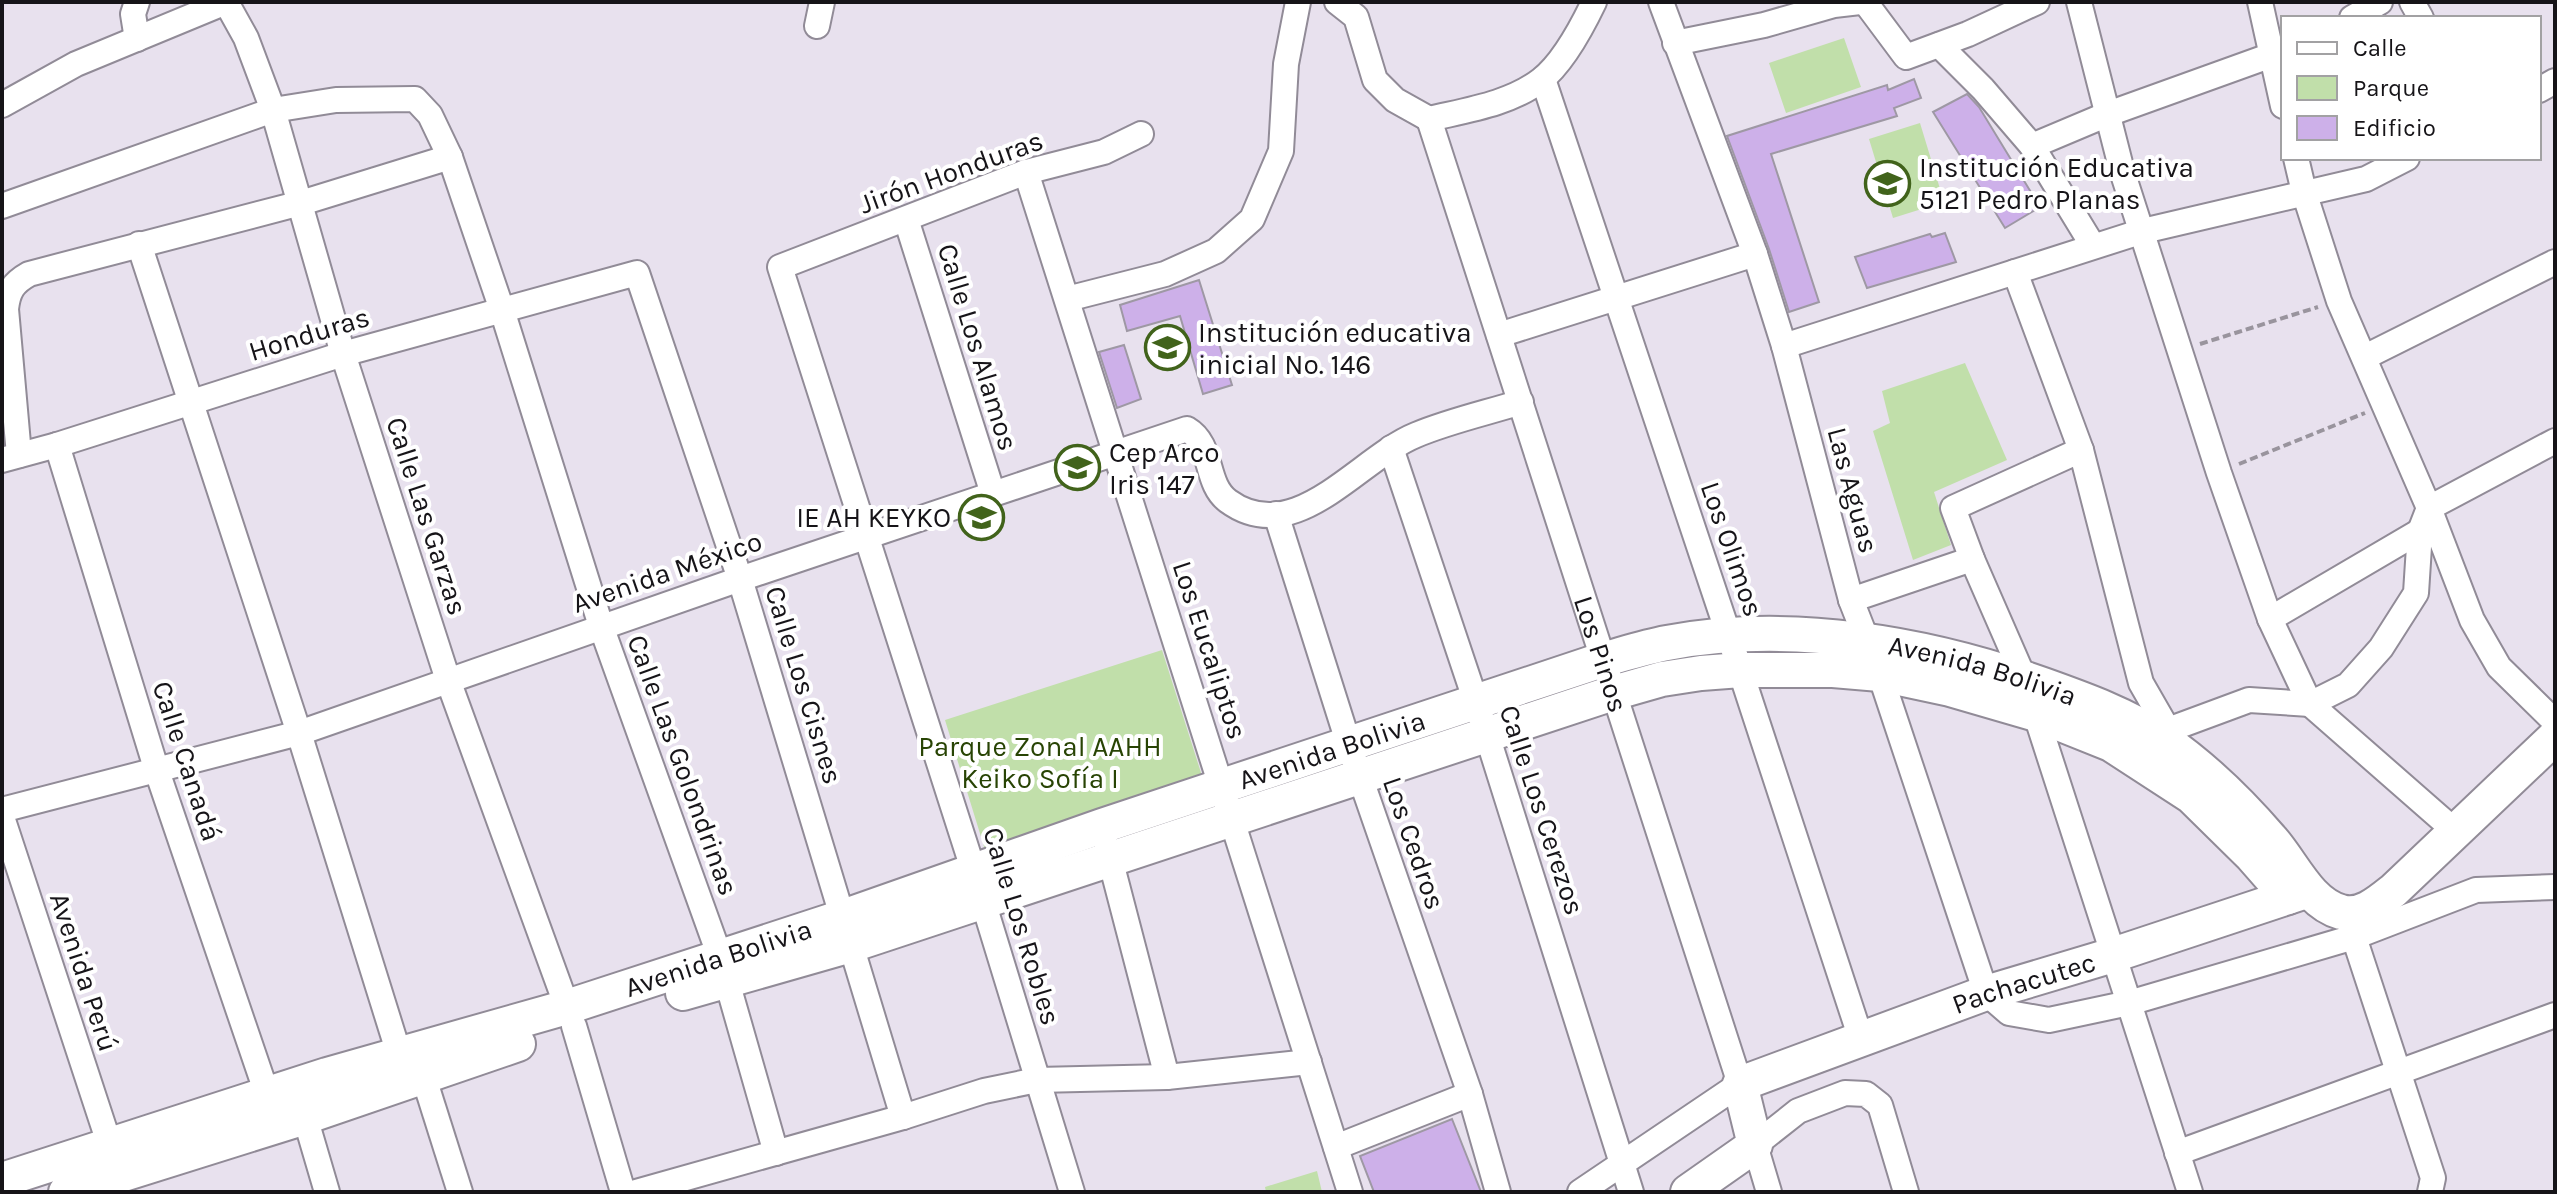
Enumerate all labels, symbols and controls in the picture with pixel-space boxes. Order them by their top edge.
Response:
legend [2281,16,2541,160]
text: Calle [2353,34,2407,62]
text: Parque [2353,74,2429,102]
text: Edificio [2353,114,2436,142]
street label: Jirón Honduras [855,123,1047,221]
place label: Institución Educativa 5121 Pedro Planas [1919,151,2194,216]
school or university icon: Institución Educativa 5121 Pedro Planas [1864,159,1912,207]
street label: Calle Los Alamos [931,240,1025,454]
street label: Honduras [245,300,373,368]
place label: Institución educativa inicial No. 146 [1198,316,1472,381]
school or university icon: Institución educativa inicial No. 146 [1143,324,1191,372]
street label: Calle Las Garzas [379,413,475,619]
street label: Las Aguas [1820,424,1886,556]
place label: Cep Arco Iris 147 [1109,436,1220,501]
school or university icon: Cep Arco Iris 147 [1054,444,1102,492]
street label: Los Olimos [1694,477,1770,621]
school or university icon: IE AH KEYKO [958,493,1006,541]
place label: IE AH KEYKO [796,501,951,534]
street label: Avenida México [568,524,766,620]
street label: Los Eucaliptos [1166,557,1254,743]
street label: Calle Los Cisnes [758,582,850,788]
street label: Los Pinos [1567,591,1636,716]
street label: Avenida Bolivia [1886,628,2082,712]
street label: Calle Las Golondrinas [621,630,745,900]
street label: Calle Canadá [146,677,228,845]
street label: Calle Los Cerezos [1493,701,1591,919]
street label: Avenida Bolivia [1234,703,1429,796]
park label: Parque Zonal AAHH Keiko Sofía I [918,730,1162,795]
street label: Los Cedros [1376,772,1452,914]
street label: Calle Los Robles [976,823,1068,1029]
street label: Avenida Perú [43,889,125,1055]
street label: Avenida Bolivia [621,912,816,1004]
street label: Pachacutec [1947,945,2099,1021]

